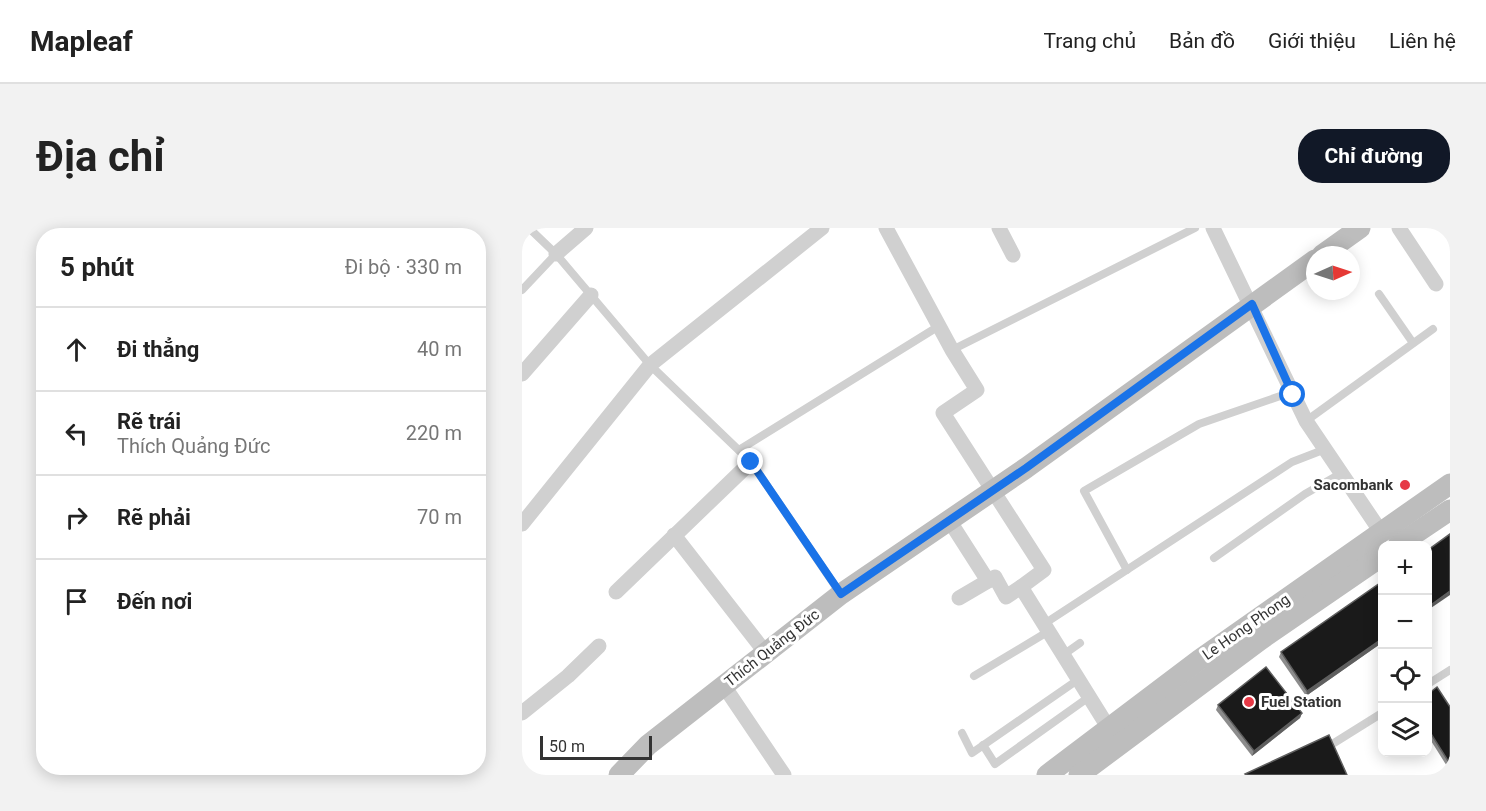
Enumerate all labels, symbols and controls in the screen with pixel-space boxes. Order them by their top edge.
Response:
text: Mapleaf [30,25,133,58]
text: Trang chủ [1043,29,1136,53]
text: Bản đồ [1169,29,1235,53]
text: Giới thiệu [1268,29,1356,53]
text: Liên hệ [1389,29,1456,53]
button: Chỉ đường [1298,129,1450,183]
text: Địa chỉ [36,132,165,181]
north arrow [1306,246,1360,300]
text: 5 phút [60,252,134,282]
text: Đi bộ · 330 m [345,255,462,279]
icon: ahead [60,333,93,366]
text: Đi thẳng [117,337,199,362]
text: 40 m [417,337,462,361]
route start [1279,381,1305,407]
text: Rẽ trái [117,409,181,434]
icon: left [60,417,93,450]
text: 220 m [406,421,462,445]
text: Thích Quảng Đức [117,434,271,458]
route end [737,448,763,474]
place label: Sacombank [1314,476,1394,494]
marker: Sacombank [1398,478,1412,492]
icon: right [60,501,93,534]
text: Rẽ phải [117,505,191,530]
text: 70 m [417,505,462,529]
map controls [1378,541,1432,757]
button: + [1378,541,1432,595]
icon: arrive [60,585,93,618]
text: Đến nơi [117,589,192,614]
street label: Le Hong Phong [1199,590,1293,664]
button: − [1378,595,1432,649]
street label: Thích Quảng Đức [721,605,823,691]
button: locate [1378,649,1432,703]
place label: Fuel Station [1261,693,1342,711]
marker: Fuel Station [1242,695,1256,709]
button: layers [1378,703,1432,757]
scale bar [540,733,652,760]
text: 50 m [549,737,585,756]

